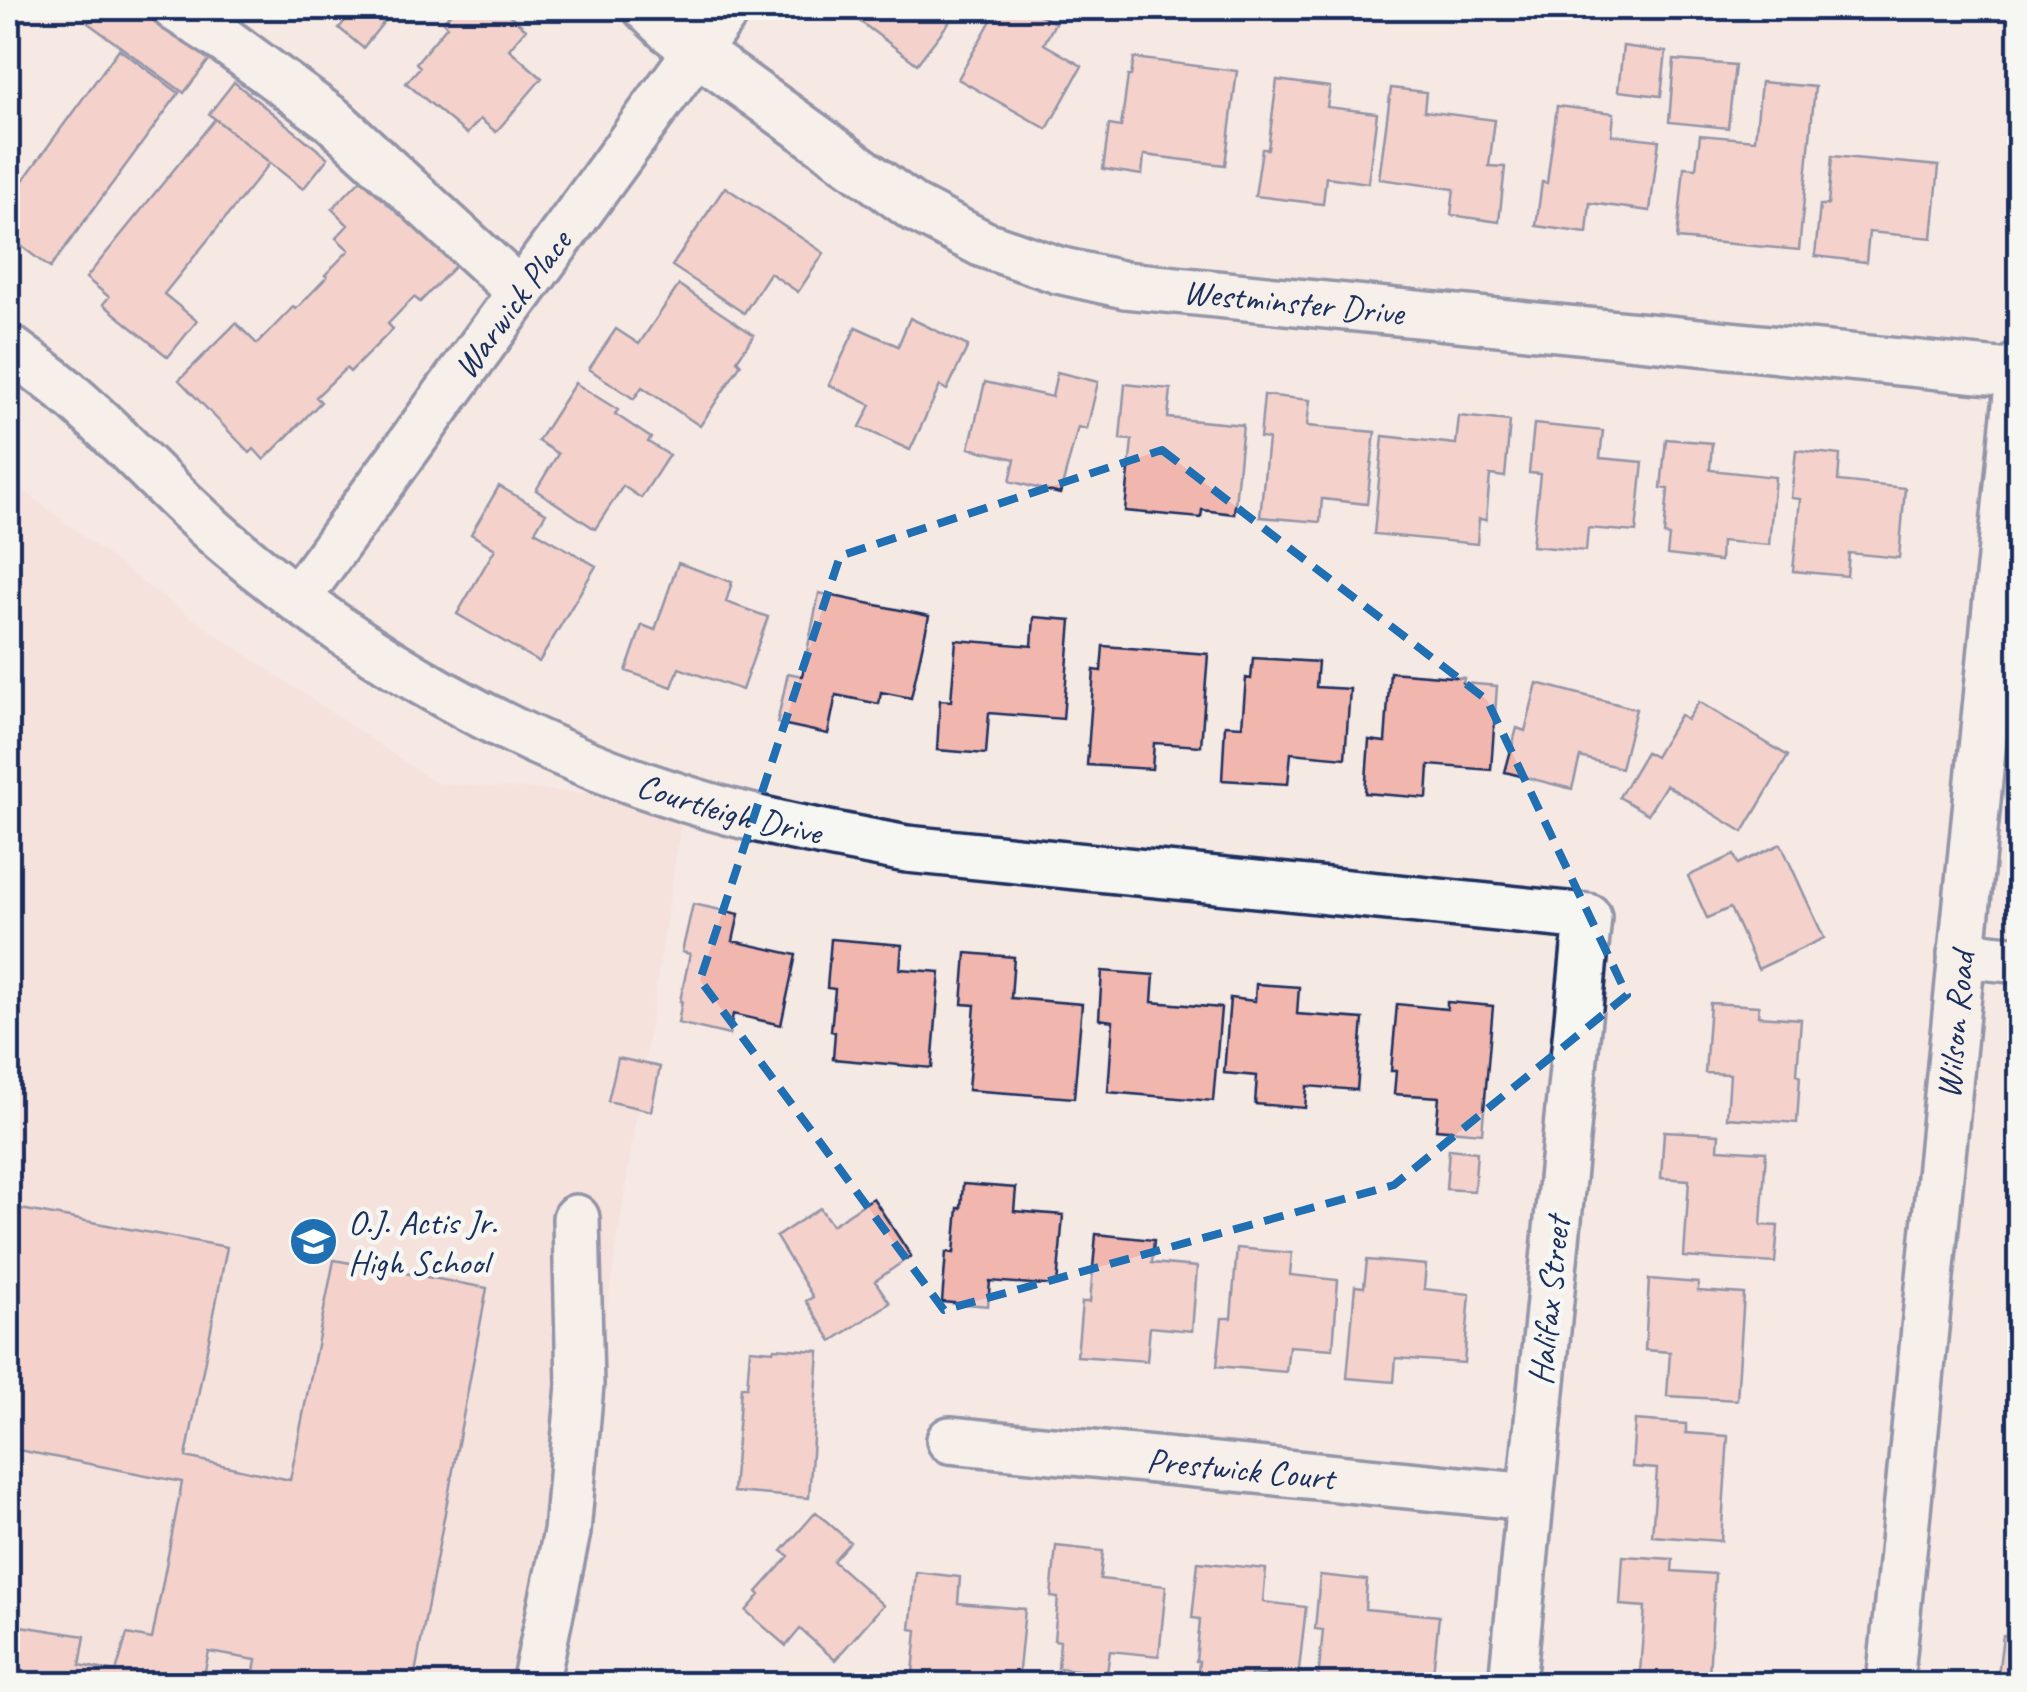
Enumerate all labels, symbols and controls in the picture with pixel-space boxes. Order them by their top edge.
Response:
street label: Warwick Place [443,219,583,387]
street label: Westminster Drive [1182,268,1408,335]
street label: Courtleigh Drive [631,762,828,855]
street label: Wilson Road [1925,945,1985,1101]
place label: O.J. Actis Jr. High School [348,1200,497,1285]
street label: Halifax Street [1518,1210,1581,1387]
school or university icon: O.J. Actis Jr. High School [287,1216,339,1268]
street label: Prestwick Court [1145,1437,1340,1500]

